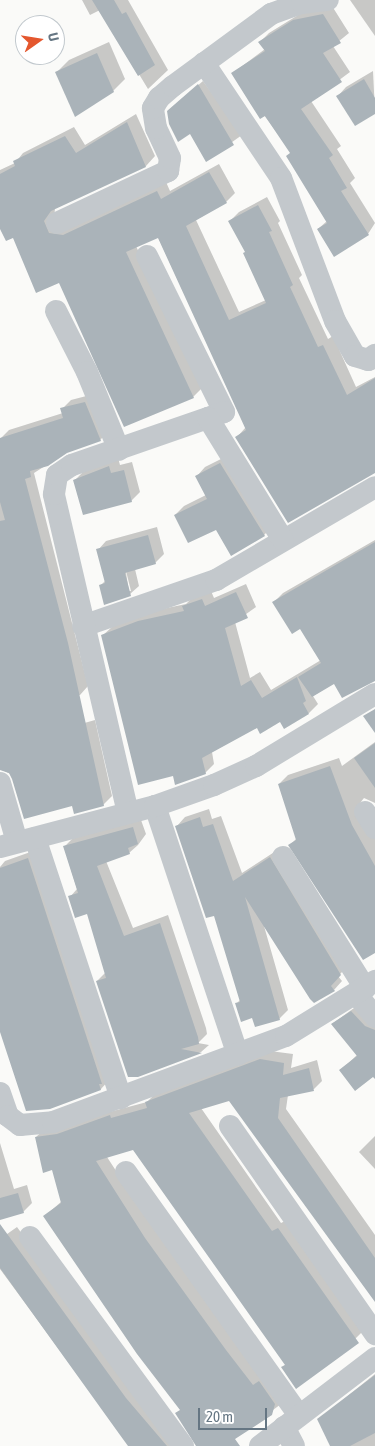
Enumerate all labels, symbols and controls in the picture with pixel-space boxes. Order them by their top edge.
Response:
north arrow [15,15,65,65]
text: U [45,31,62,43]
scale bar [200,1398,269,1430]
text: 20 m [206,1408,233,1425]

